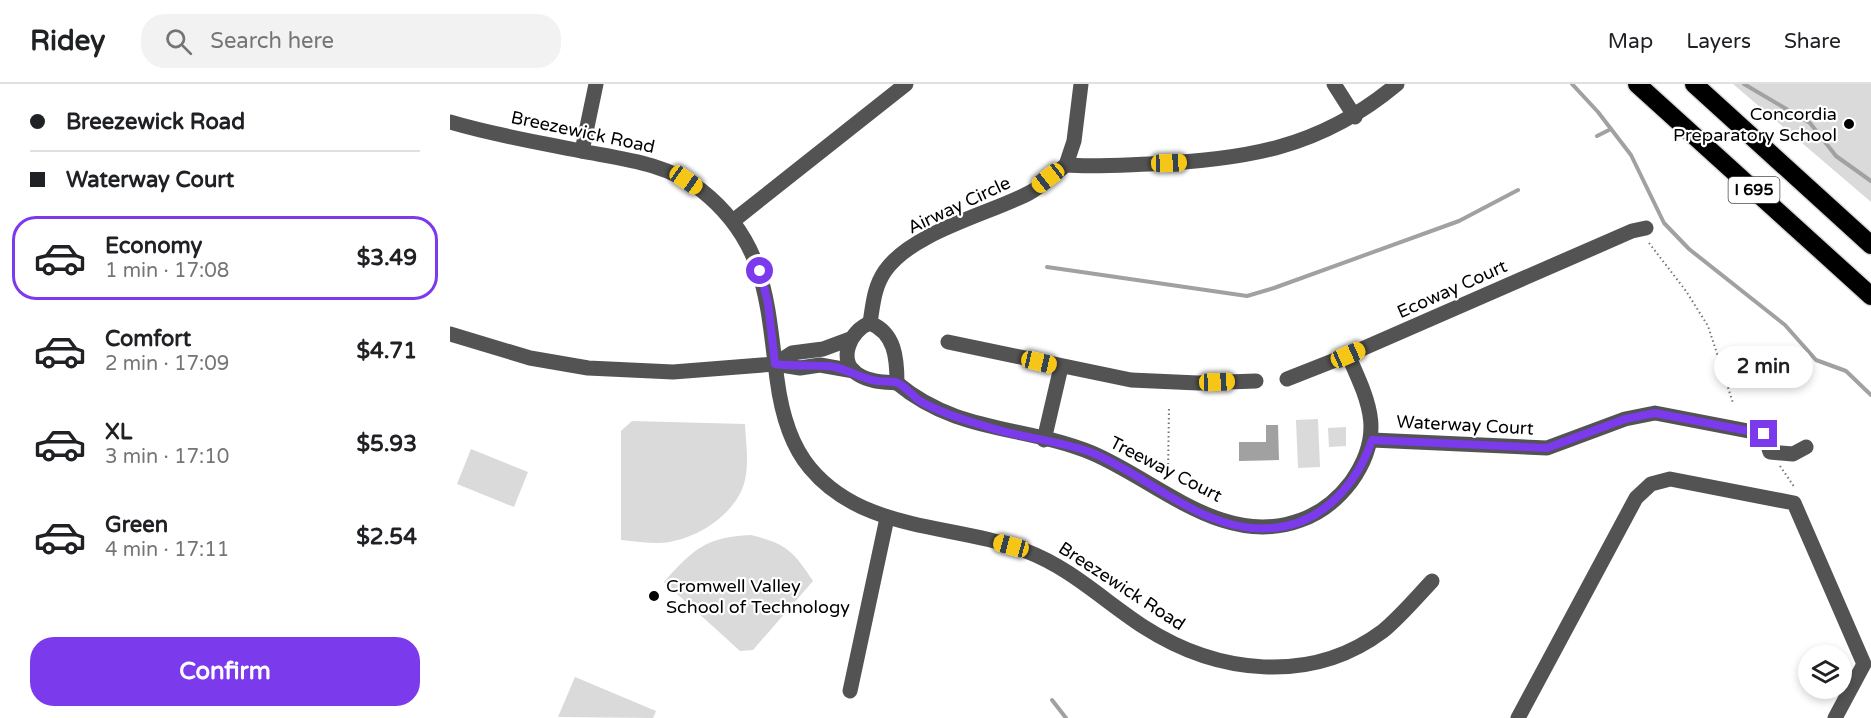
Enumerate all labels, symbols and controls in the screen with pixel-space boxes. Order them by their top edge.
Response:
search box [141,14,561,68]
text: Ridey [30,24,105,58]
icon: search [162,25,195,58]
text: Search here [210,28,334,54]
text: Map [1608,29,1653,54]
text: Layers [1686,29,1751,54]
text: Share [1784,29,1841,54]
place label: Concordia Preparatory School [1673,103,1837,146]
street label: Breezewick Road [509,106,657,158]
text: Breezewick Road [66,109,245,135]
marker: Concordia Preparatory School [1842,117,1856,131]
car [1151,153,1187,173]
car [1028,160,1068,196]
car [666,162,706,198]
text: Waterway Court [66,167,234,193]
street label: Airway Circle [904,172,1014,238]
road number: I 695 [1728,177,1780,203]
icon: car [33,231,87,285]
text: Economy [105,233,202,259]
text: $3.49 [357,245,417,271]
street label: Ecoway Court [1394,255,1510,323]
route start [746,257,773,284]
text: 1 min · 17:08 [105,259,229,283]
icon: car [33,324,87,378]
text: Comfort [105,326,191,352]
text: $4.71 [356,338,417,364]
car [1328,339,1368,371]
callout: 2 min [1714,347,1814,389]
car [1019,349,1059,375]
text: 2 min · 17:09 [105,352,229,376]
text: 2 min [1737,355,1790,379]
car [1199,372,1235,392]
street label: Waterway Court [1396,410,1534,440]
icon: car [33,417,87,471]
text: XL [105,419,132,445]
route end [1750,420,1777,447]
text: $5.93 [356,431,417,457]
street label: Treeway Court [1106,431,1226,507]
text: 3 min · 17:10 [105,445,229,469]
icon: car [33,510,87,564]
text: Green [105,512,168,538]
text: $2.54 [356,524,417,550]
car [991,533,1031,559]
street label: Breezewick Road [1055,537,1189,635]
text: 4 min · 17:11 [105,538,229,562]
place label: Cromwell Valley School of Technology [666,575,850,618]
marker: Cromwell Valley School of Technology [647,589,661,603]
button: Confirm [30,637,420,706]
map controls [1798,645,1852,699]
button: layers [1798,645,1852,699]

